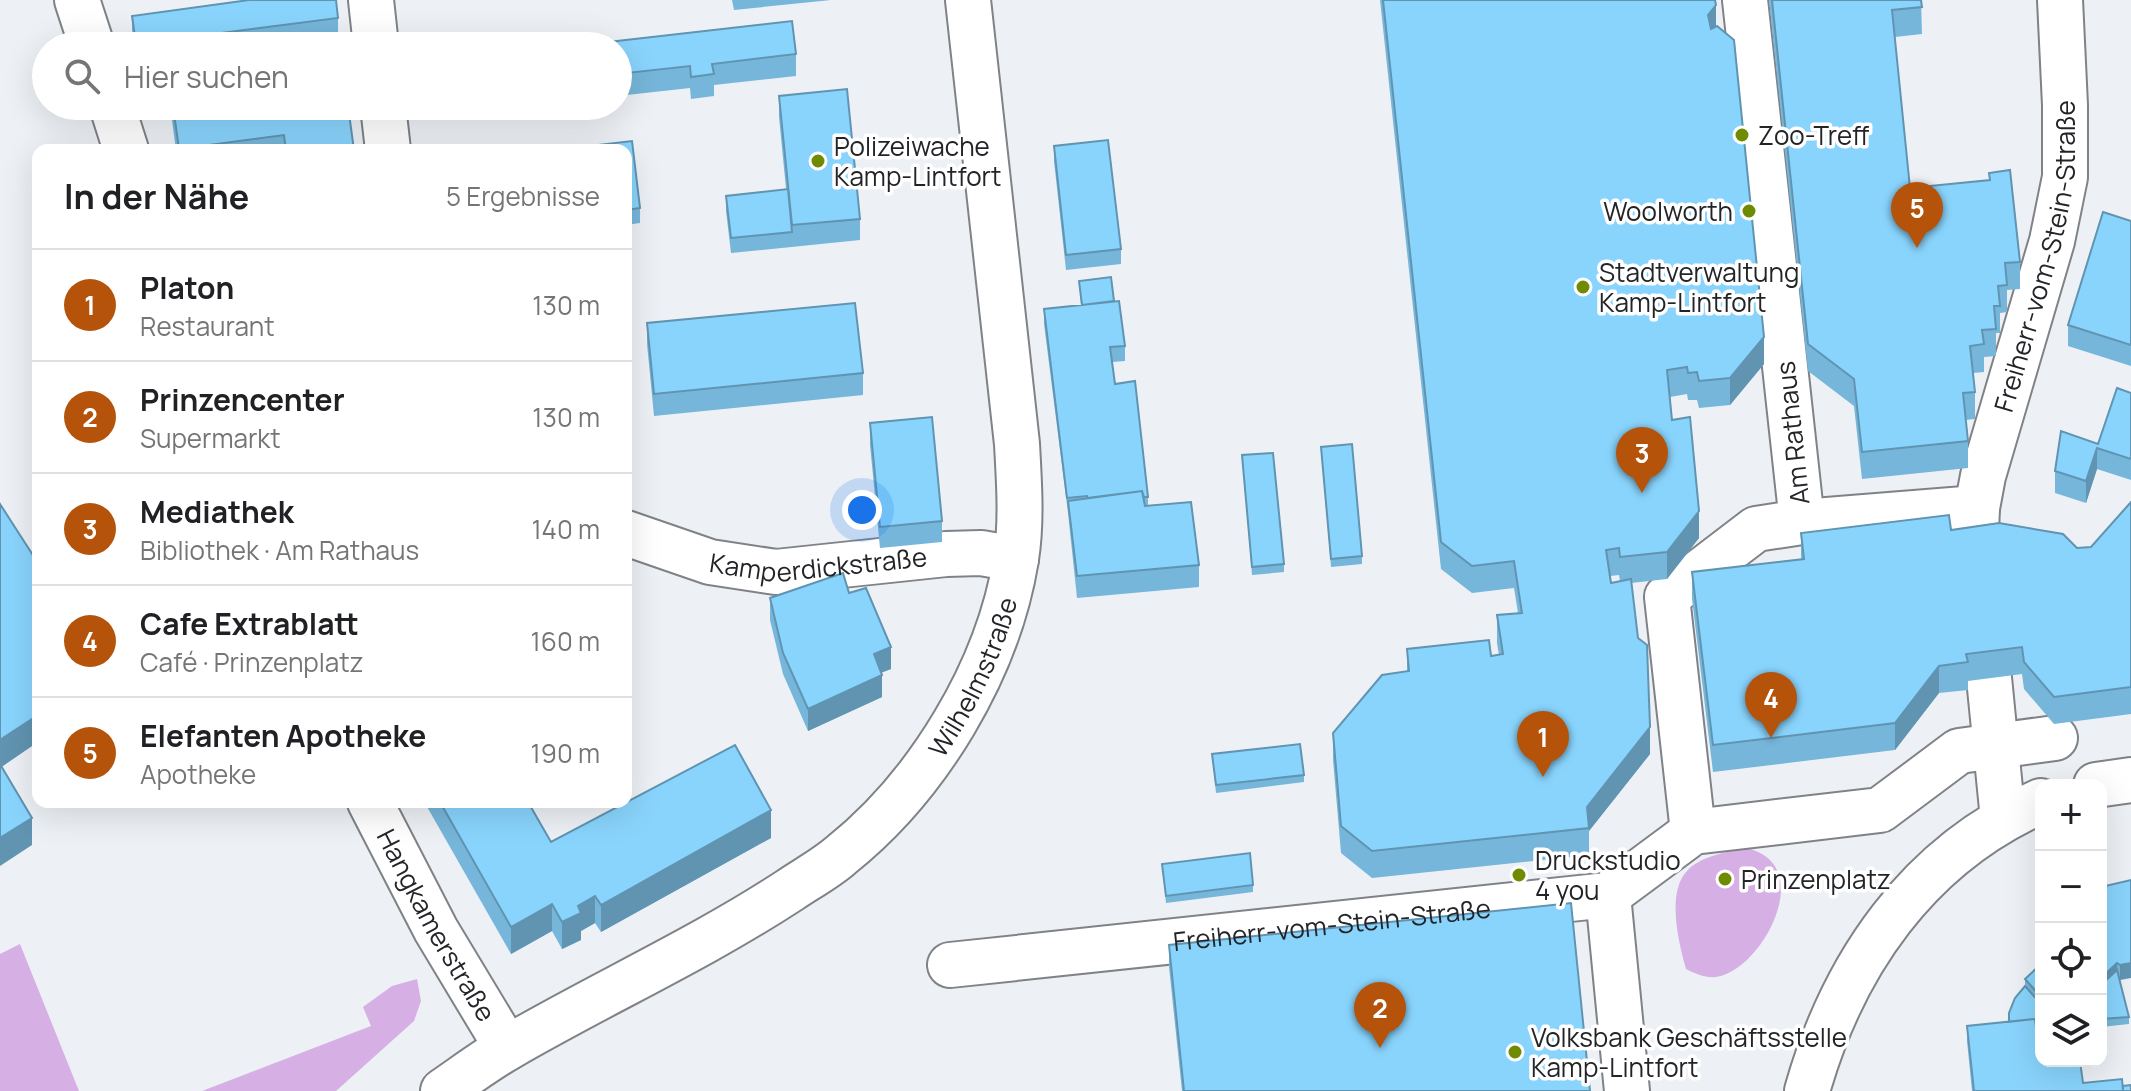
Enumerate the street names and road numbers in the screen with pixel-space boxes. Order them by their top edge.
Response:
street label: Freiherr-vom-Stein-Straße [1985,100,2083,416]
street label: Am Rathaus [1767,360,1817,506]
street label: Kamperdickstraße [707,538,929,590]
street label: Wilhelmstraße [920,593,1025,764]
street label: Hangkamerstraße [369,823,505,1028]
street label: Freiherr-vom-Stein-Straße [1171,890,1492,959]

